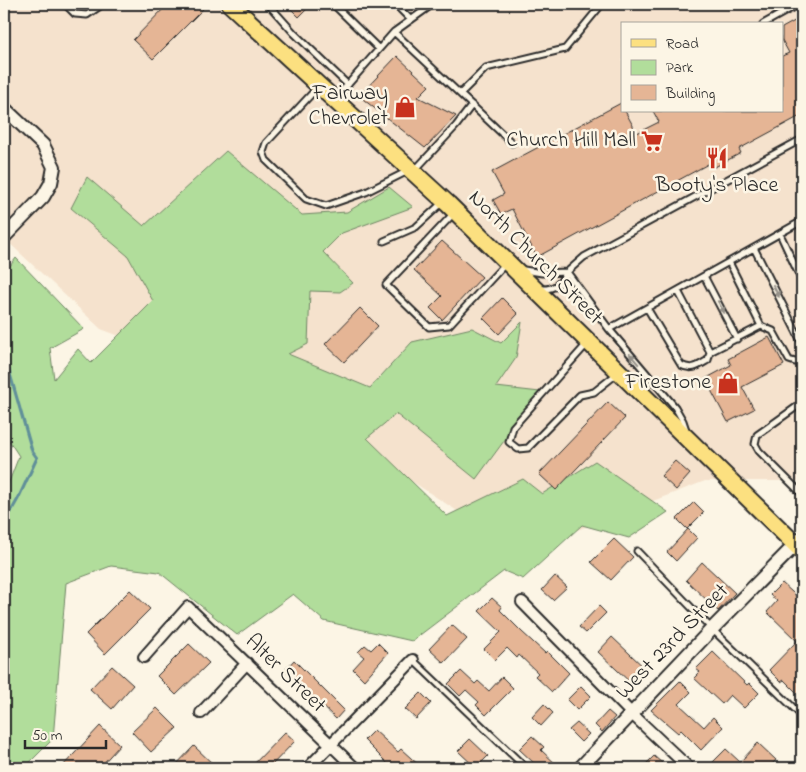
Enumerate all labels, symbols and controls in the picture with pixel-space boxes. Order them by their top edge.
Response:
legend [621,22,784,112]
text: Road [666,33,699,55]
text: Park [666,57,694,79]
place label: Fairway Chevrolet [309,78,389,135]
text: Building [665,83,715,106]
shop icon: Fairway Chevrolet [392,94,418,120]
place label: Church Hill Mall [506,125,636,157]
supermarket icon: Church Hill Mall [639,128,665,154]
restaurant icon: Booty's Place [704,145,730,171]
place label: Booty's Place [655,170,779,203]
street label: North Church Street [460,183,610,333]
one-way arrow [772,284,780,298]
one-way arrow [717,300,725,314]
one-way arrow [628,353,639,366]
place label: Firestone [624,367,711,399]
shop icon: Firestone [715,370,741,396]
street label: West 23rd Street [609,576,737,707]
street label: Alter Street [237,627,333,721]
scale bar [25,717,106,749]
text: 50 m [32,725,63,747]

